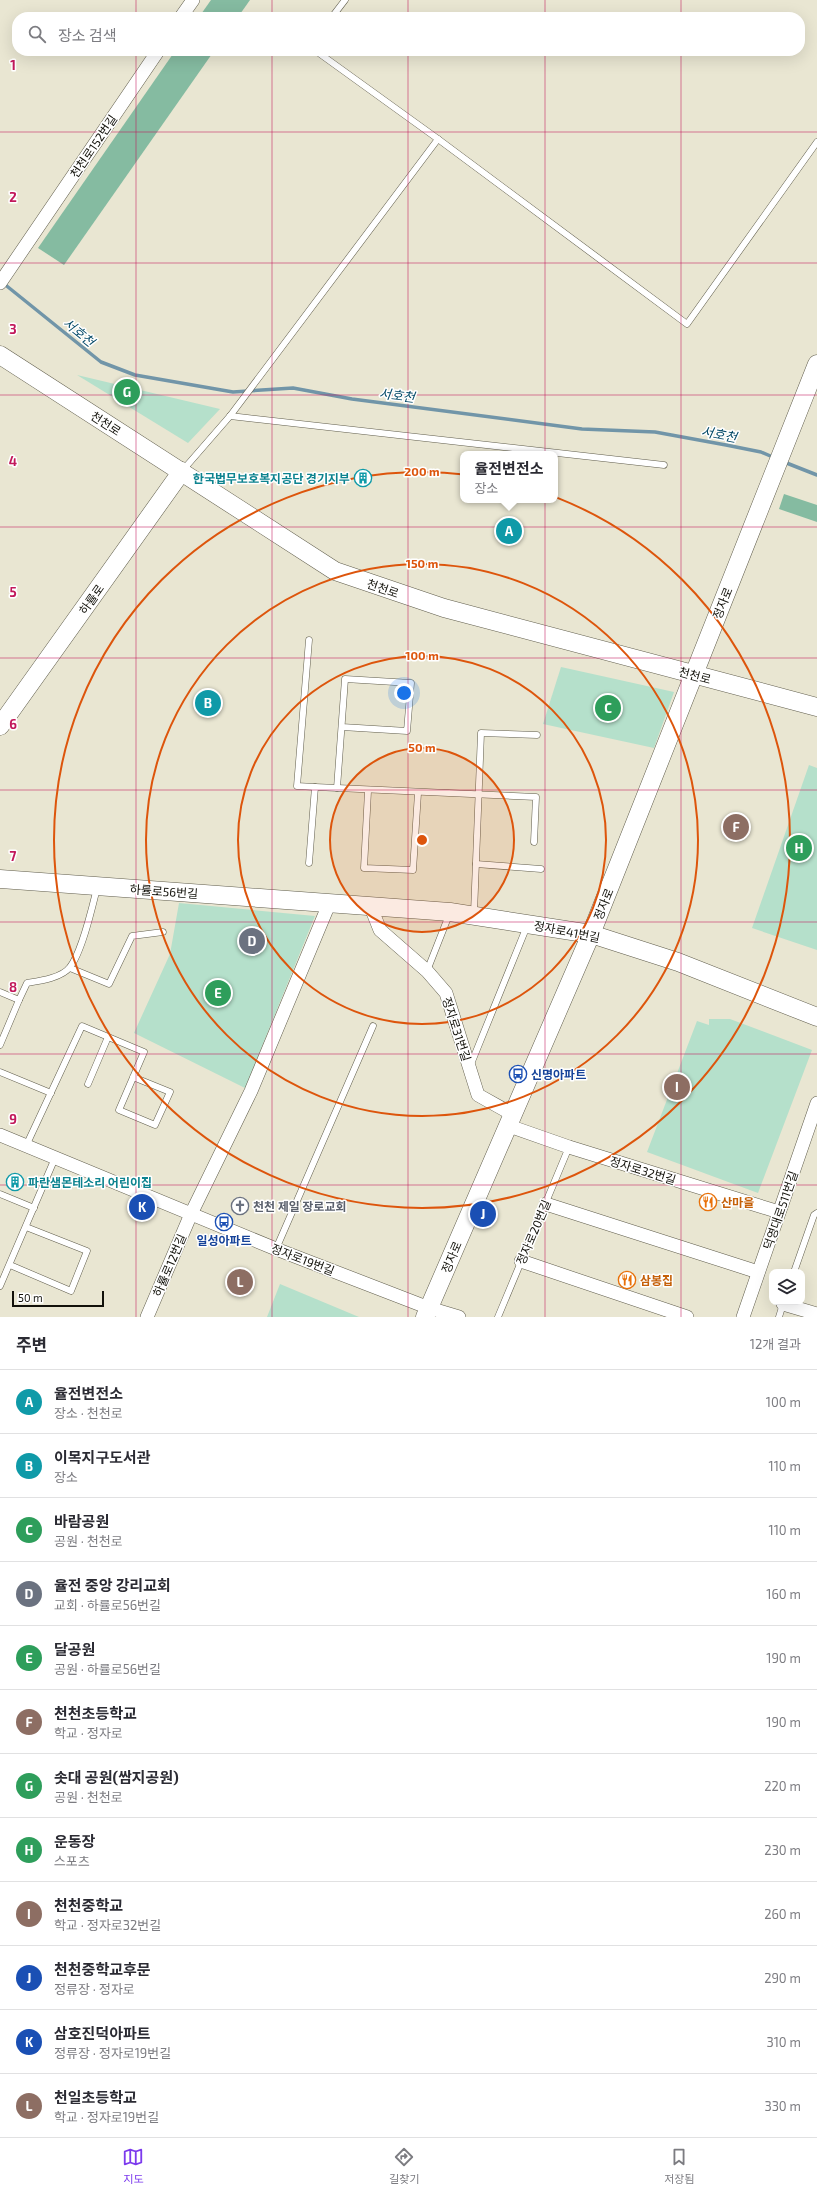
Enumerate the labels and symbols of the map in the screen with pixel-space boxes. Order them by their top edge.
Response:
text: 1 [10,57,16,73]
street label: 천천로152번길 [67,112,119,180]
text: 2 [9,189,17,205]
water label: 서호천 [60,314,99,350]
text: 3 [9,321,17,337]
pin: G [114,377,140,407]
water label: 서호천 [378,385,417,405]
street label: 천천로 [88,408,124,438]
water label: 서호천 [700,423,739,445]
text: 4 [9,453,17,469]
text: 200 m [404,464,440,478]
building icon: 한국법무보호복지공단 경기지부 [353,468,373,488]
place label: 한국법무보호복지공단 경기지부 [193,471,350,485]
pin: A [496,516,522,546]
text: 150 m [406,556,438,570]
street label: 천천로 [365,576,401,600]
street label: 하률로 [76,581,106,617]
text: 5 [9,584,17,600]
street label: 정자로 [709,585,735,621]
text: 100 m [405,648,439,662]
street label: 천천로 [677,664,713,686]
your location [394,683,414,703]
pin: B [195,688,221,718]
pin: C [595,693,621,723]
text: 6 [9,716,17,732]
text: 50 m [408,740,436,754]
pin: F [723,812,749,842]
centre of rings [415,833,429,847]
pin: H [786,833,812,863]
text: 7 [10,848,17,864]
street label: 하률로56번길 [129,882,199,900]
street label: 정자로 [590,886,616,922]
street label: 정자로41번길 [533,918,601,944]
pin: D [239,926,265,956]
pin: E [205,978,231,1008]
text: 8 [9,979,17,995]
street label: 정자로31번길 [440,995,474,1063]
bus stop icon: 신명아파트 [508,1064,528,1084]
place label: 신명아파트 [531,1067,586,1081]
pin: I [664,1072,690,1102]
text: 9 [9,1111,17,1127]
street label: 정자로32번길 [608,1153,678,1187]
street label: 덕영대로511번길 [760,1169,800,1251]
building icon: 파란샘몬테소리 어린이집 [5,1172,25,1192]
place label: 파란샘몬테소리 어린이집 [28,1175,152,1189]
pin: K [129,1192,155,1222]
restaurant icon: 산마을 [698,1192,718,1212]
place label: 산마을 [721,1195,754,1209]
church icon: 천천 제일 장로교회 [230,1196,250,1216]
street label: 정자로20번길 [513,1197,553,1267]
place label: 천천 제일 장로교회 [253,1199,347,1213]
pin: J [470,1199,496,1229]
bus stop icon: 일성아파트 [214,1212,234,1232]
street label: 하률로12번길 [150,1232,188,1298]
place label: 일성아파트 [196,1233,252,1247]
street label: 정자로 [438,1239,464,1275]
street label: 정자로19번길 [269,1240,337,1278]
pin: L [227,1267,253,1297]
restaurant icon: 삼봉집 [617,1270,637,1290]
place label: 삼봉집 [640,1273,673,1287]
scale bar [12,1289,104,1308]

